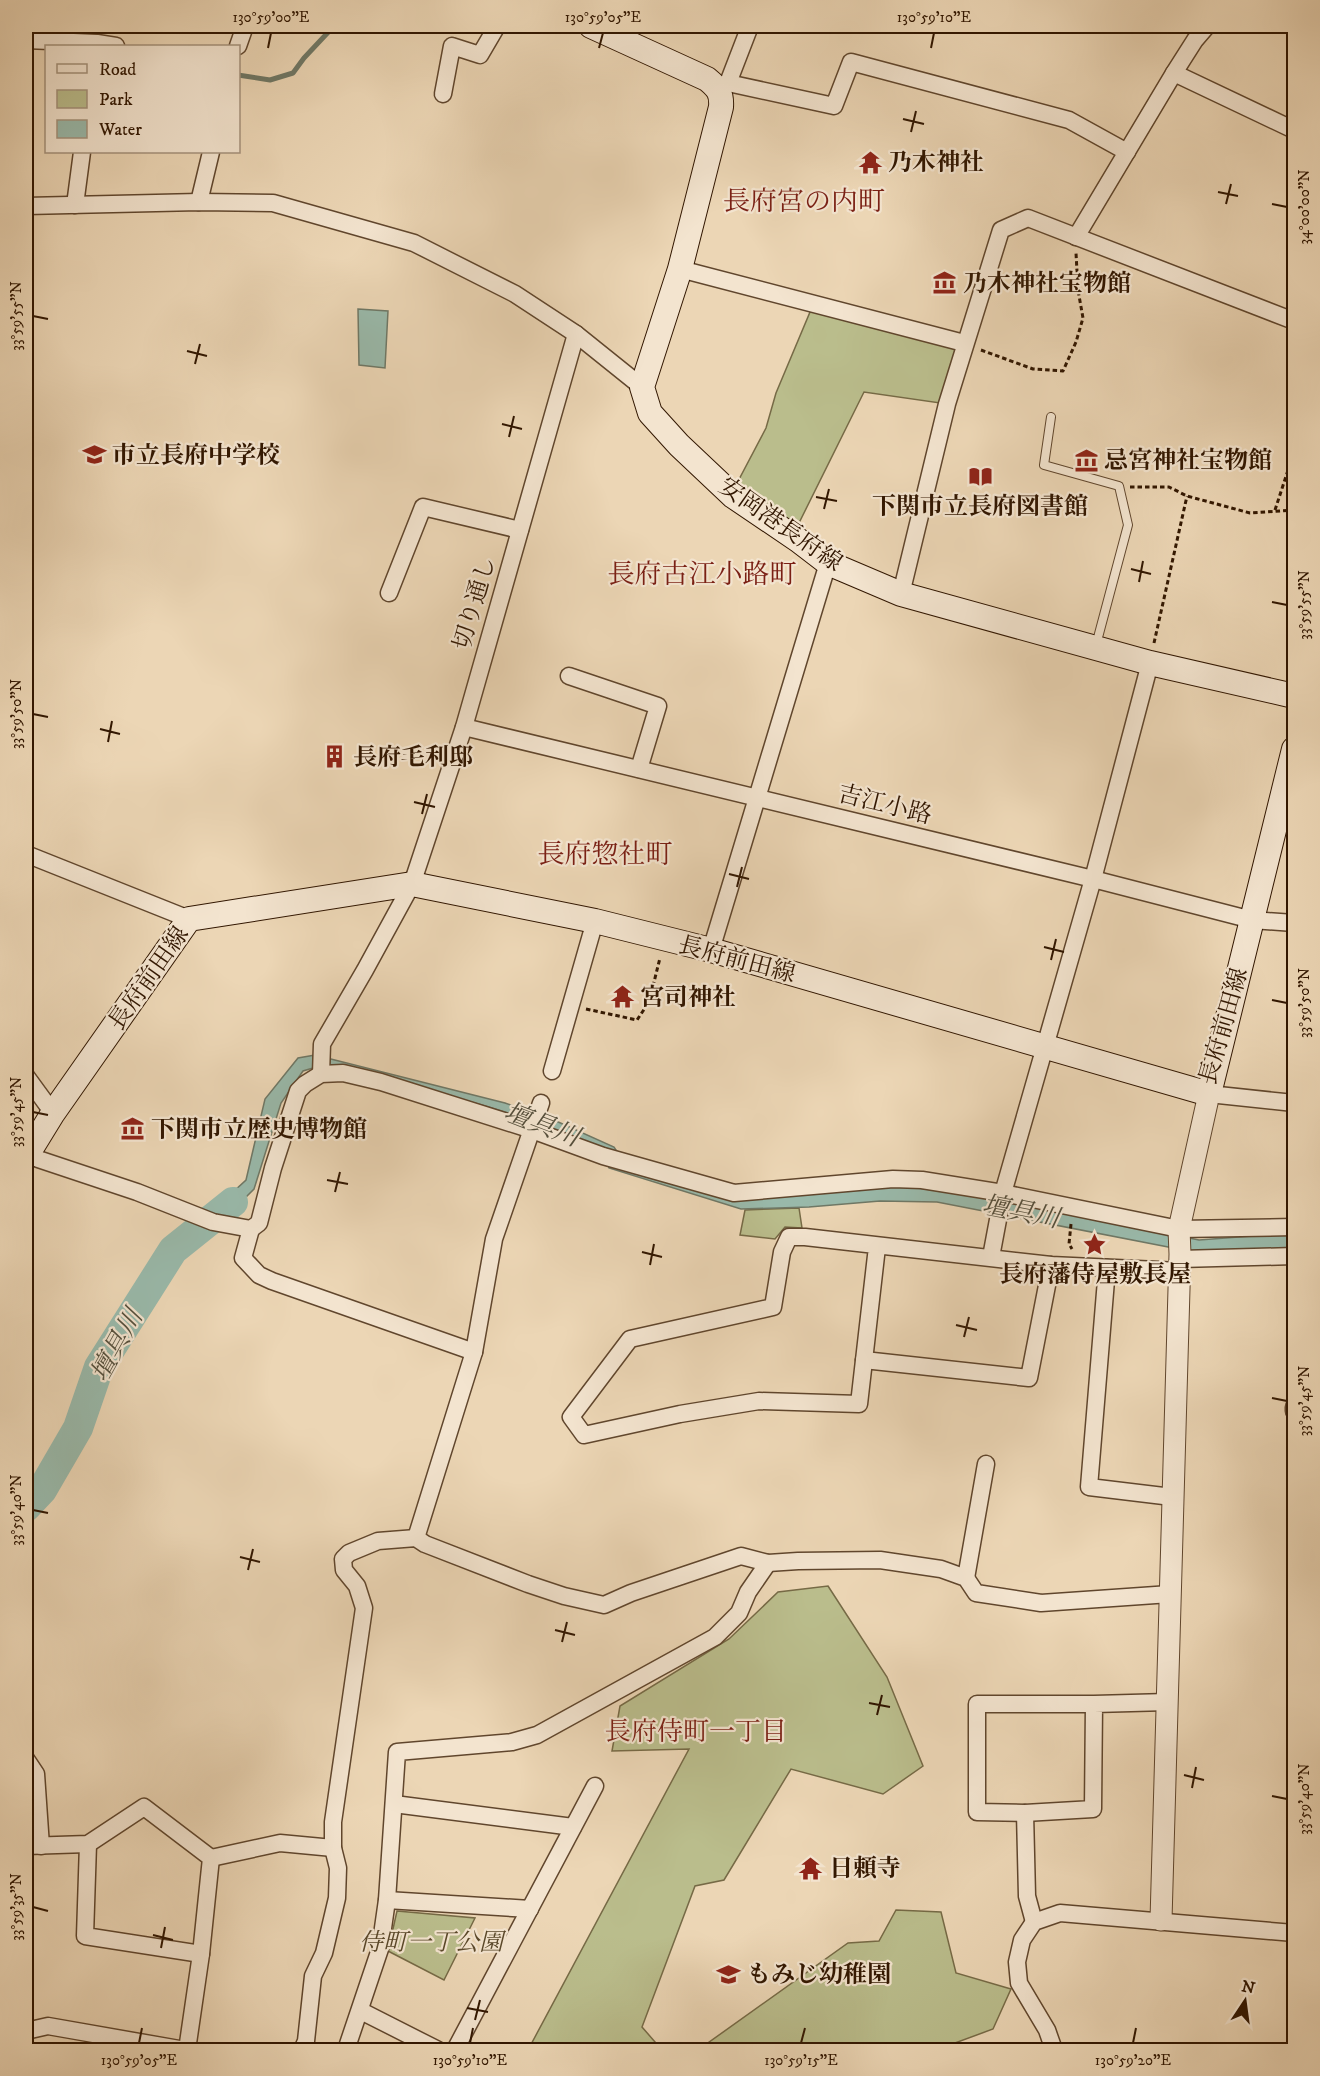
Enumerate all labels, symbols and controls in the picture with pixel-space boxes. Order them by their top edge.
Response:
text: 130°59'00"E [233,8,310,27]
text: 130°59'05"E [565,8,642,27]
text: 130°59'10"E [897,8,972,27]
legend [45,45,240,153]
text: Road [99,59,136,81]
text: Park [99,89,133,111]
text: Water [98,119,142,141]
place label: 乃木神社 [888,148,984,178]
temple icon: 乃木神社 [857,149,883,175]
text: 34°00'00"N [1295,170,1314,244]
district label: 長府宮の内町 [723,185,885,219]
place label: 乃木神社宝物館 [963,269,1131,299]
museum icon: 乃木神社宝物館 [932,270,958,296]
text: 33°59'55"N [7,281,26,351]
place label: 市立長府中学校 [112,441,280,471]
school or university icon: 市立長府中学校 [81,442,107,468]
place label: 忌宮神社宝物館 [1104,446,1272,476]
museum icon: 忌宮神社宝物館 [1073,447,1099,473]
library icon: 下関市立長府図書館 [967,463,993,489]
street label: 安岡港長府線 [713,471,848,578]
place label: 下関市立長府図書館 [872,492,1088,522]
street label: 切り通し [447,553,503,654]
district label: 長府古江小路町 [608,558,797,592]
text: 33°59'55"N [1295,570,1314,640]
text: 33°59'50"N [7,679,26,749]
place label: 長府毛利邸 [353,743,473,773]
building icon: 長府毛利邸 [322,744,348,770]
street label: 吉江小路 [835,779,935,831]
district label: 長府惣社町 [538,838,673,872]
street label: 長府前田線 [102,921,196,1036]
street label: 長府前田線 [675,930,799,990]
street label: 長府前田線 [1193,964,1255,1088]
text: 33°59'50"N [1295,968,1314,1038]
place label: 宮司神社 [640,983,736,1013]
temple icon: 宮司神社 [609,984,635,1010]
text: 33°59'45"N [7,1077,26,1147]
water label: 壇具川 [499,1096,587,1156]
place label: 下関市立歴史博物館 [151,1115,367,1145]
museum icon: 下関市立歴史博物館 [120,1116,146,1142]
water label: 壇具川 [979,1189,1065,1237]
place icon: 長府藩侍屋敷長屋 [1082,1231,1108,1257]
place label: 長府藩侍屋敷長屋 [999,1260,1191,1290]
water label: 壇具川 [84,1301,152,1388]
text: 33°59'45"N [1295,1366,1314,1436]
text: 33°59'40"N [7,1474,26,1546]
district label: 長府侍町一丁目 [605,1716,787,1749]
text: 33°59'40"N [1295,1763,1314,1835]
place label: 日頼寺 [829,1854,901,1884]
temple icon: 日頼寺 [798,1855,824,1881]
text: 33°59'35"N [7,1873,26,1941]
park label: 侍町一丁公園 [359,1928,507,1958]
place label: もみじ幼稚園 [747,1960,891,1990]
school or university icon: もみじ幼稚園 [716,1961,742,1987]
north arrow [1215,1971,1275,2031]
text: N [1239,1976,1257,1999]
text: 130°59'05"E [101,2051,178,2070]
text: 130°59'10"E [433,2051,508,2070]
text: 130°59'15"E [764,2051,838,2070]
text: 130°59'20"E [1095,2051,1172,2070]

